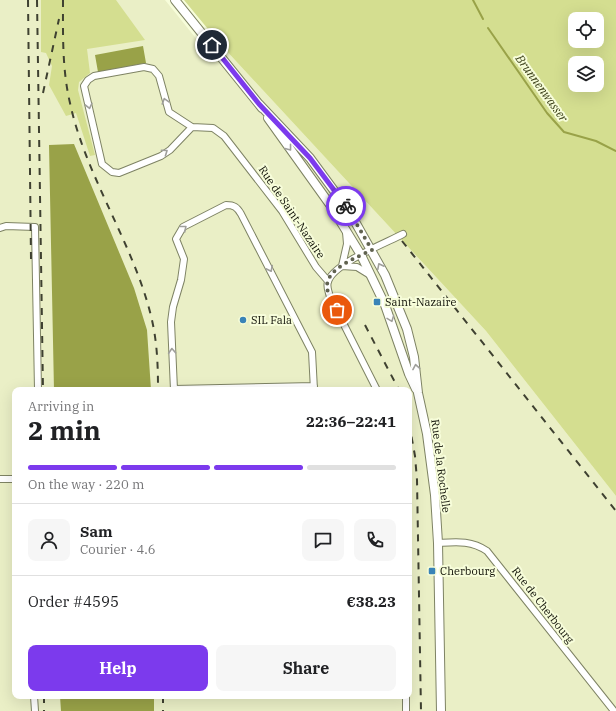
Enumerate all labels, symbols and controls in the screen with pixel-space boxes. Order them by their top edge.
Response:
map controls [568,12,604,92]
button: locate [568,12,604,48]
pin [195,28,229,62]
icon: home [201,34,223,56]
water label: Brunnenwasser [512,51,572,125]
button: layers [568,56,604,92]
one-way arrow [161,97,170,104]
one-way arrow [84,103,93,110]
one-way arrow [284,144,291,151]
one-way arrow [161,150,168,157]
street label: Rue de Saint-Nazaire [256,163,328,261]
courier [326,186,366,226]
icon: bike [335,195,357,217]
one-way arrow [179,225,187,232]
one-way arrow [377,263,385,270]
one-way arrow [266,265,273,272]
pin [320,293,354,327]
place label: Saint-Nazaire [385,295,456,309]
marker: Saint-Nazaire [372,297,382,307]
icon: bag [326,299,348,321]
place label: SIL Fala [251,313,292,327]
marker: SIL Fala [238,315,248,325]
one-way arrow [386,316,394,323]
one-way arrow [168,348,177,354]
one-way arrow [412,364,420,370]
text: Arriving in [28,398,94,415]
text: 22:36–22:41 [306,412,396,431]
text: 2 min [28,413,101,447]
street label: Rue de la Rochelle [428,418,454,514]
text: On the way · 220 m [28,476,144,493]
button: person [28,519,70,561]
button: chat [302,519,344,561]
button: phone [354,519,396,561]
text: Sam [80,522,113,541]
text: Courier · 4.6 [80,541,156,558]
place label: Cherbourg [440,564,495,578]
street label: Rue de Cherbourg [509,564,577,646]
marker: Cherbourg [427,566,437,576]
text: Order #4595 [28,592,119,611]
text: €38.23 [346,592,396,611]
button: Help [28,645,208,691]
button: Share [216,645,396,691]

